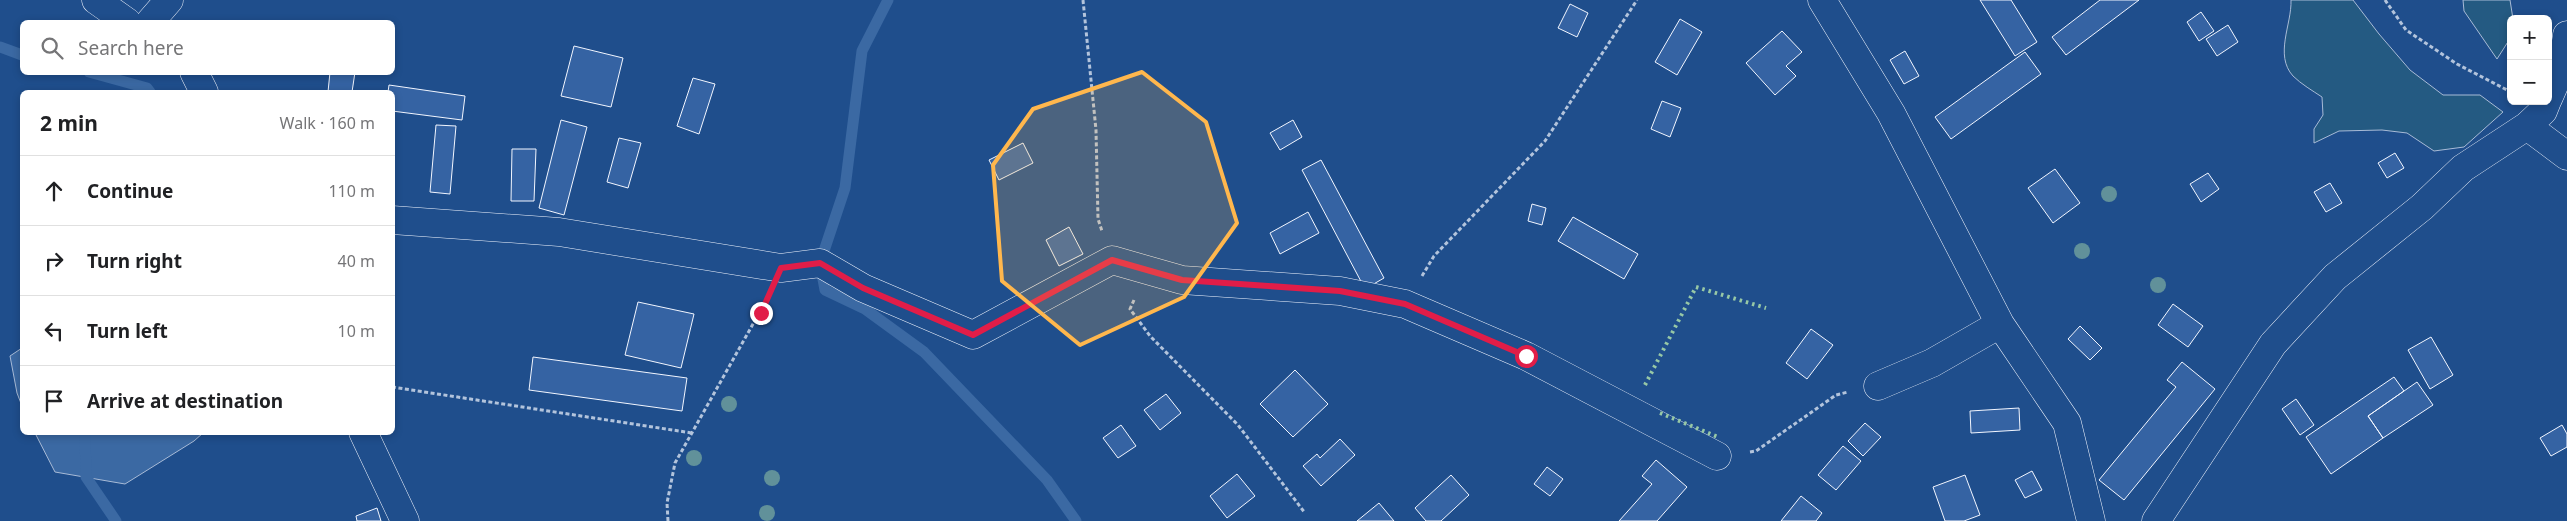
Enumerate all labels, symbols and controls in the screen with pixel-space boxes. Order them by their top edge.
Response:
map controls [2507,15,2552,105]
button: + [2507,15,2552,60]
search box [20,20,395,75]
icon: search [38,34,66,62]
text: Search here [78,35,184,61]
button: − [2507,60,2552,105]
text: 2 min [40,109,98,137]
text: Walk · 160 m [280,112,375,134]
icon: ahead [40,177,68,205]
text: Continue [87,178,173,204]
text: 110 m [328,180,375,202]
icon: right [40,247,68,275]
text: Turn right [87,248,182,274]
text: 40 m [338,250,375,272]
route end [750,302,773,325]
icon: left [40,317,68,345]
text: Turn left [87,318,168,344]
text: 10 m [338,320,375,342]
route start [1515,345,1538,368]
icon: arrive [40,387,68,415]
text: Arrive at destination [87,388,283,414]

